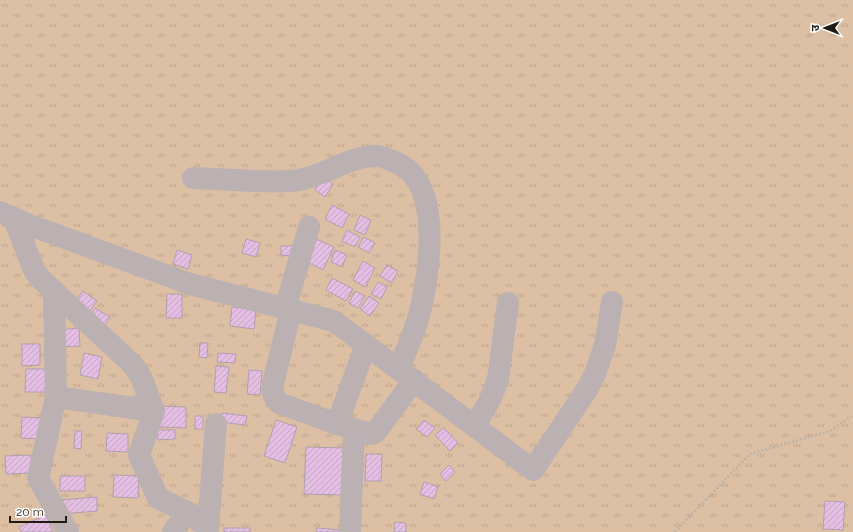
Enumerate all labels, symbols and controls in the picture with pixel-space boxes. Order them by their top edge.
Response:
north arrow [805,8,845,48]
text: उ [809,24,822,31]
scale bar [10,498,66,524]
text: 20 m [16,505,44,519]

